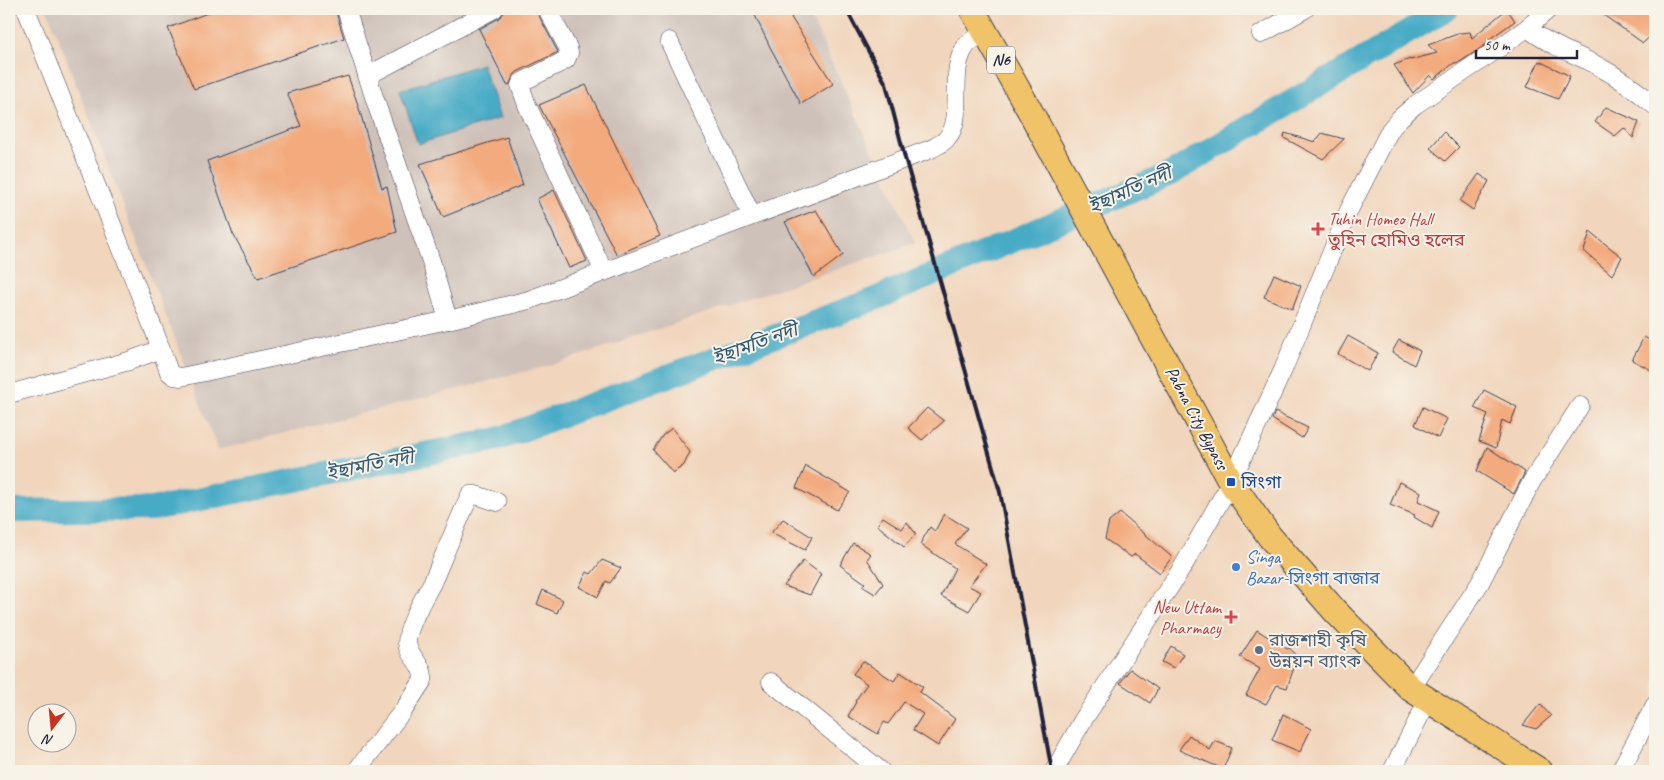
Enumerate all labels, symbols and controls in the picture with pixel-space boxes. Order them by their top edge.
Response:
scale bar [1476,28,1578,60]
text: 50 m [1484,36,1511,55]
road number: N6 [987,46,1015,74]
water label: ইছামতি নদী [1085,159,1179,219]
place label: Tuhin Homeo Hall তুহিন হোমিও হলের [1327,208,1465,251]
marker: Tuhin Homeo Hall তুহিন হোমিও হলের [1312,223,1324,235]
water label: ইছামতি নদী [709,316,804,370]
street label: Pabna City Bypass [1161,363,1234,475]
water label: ইছামতি নদী [324,444,420,485]
place label: সিংগা [1240,471,1282,493]
marker: সিংগা [1225,476,1237,488]
place label: Singa Bazar-সিংগা বাজার [1246,546,1380,589]
marker: Singa Bazar-সিংগা বাজার [1230,561,1242,573]
place label: New Uttam Pharmacy [1153,596,1223,639]
marker: New Uttam Pharmacy [1225,611,1237,623]
place label: রাজশাহী কৃষি উন্নয়ন ব্যাংক [1268,629,1367,672]
marker: রাজশাহী কৃষি উন্নয়ন ব্যাংক [1253,644,1265,656]
north arrow [28,702,78,752]
text: N [40,730,55,749]

